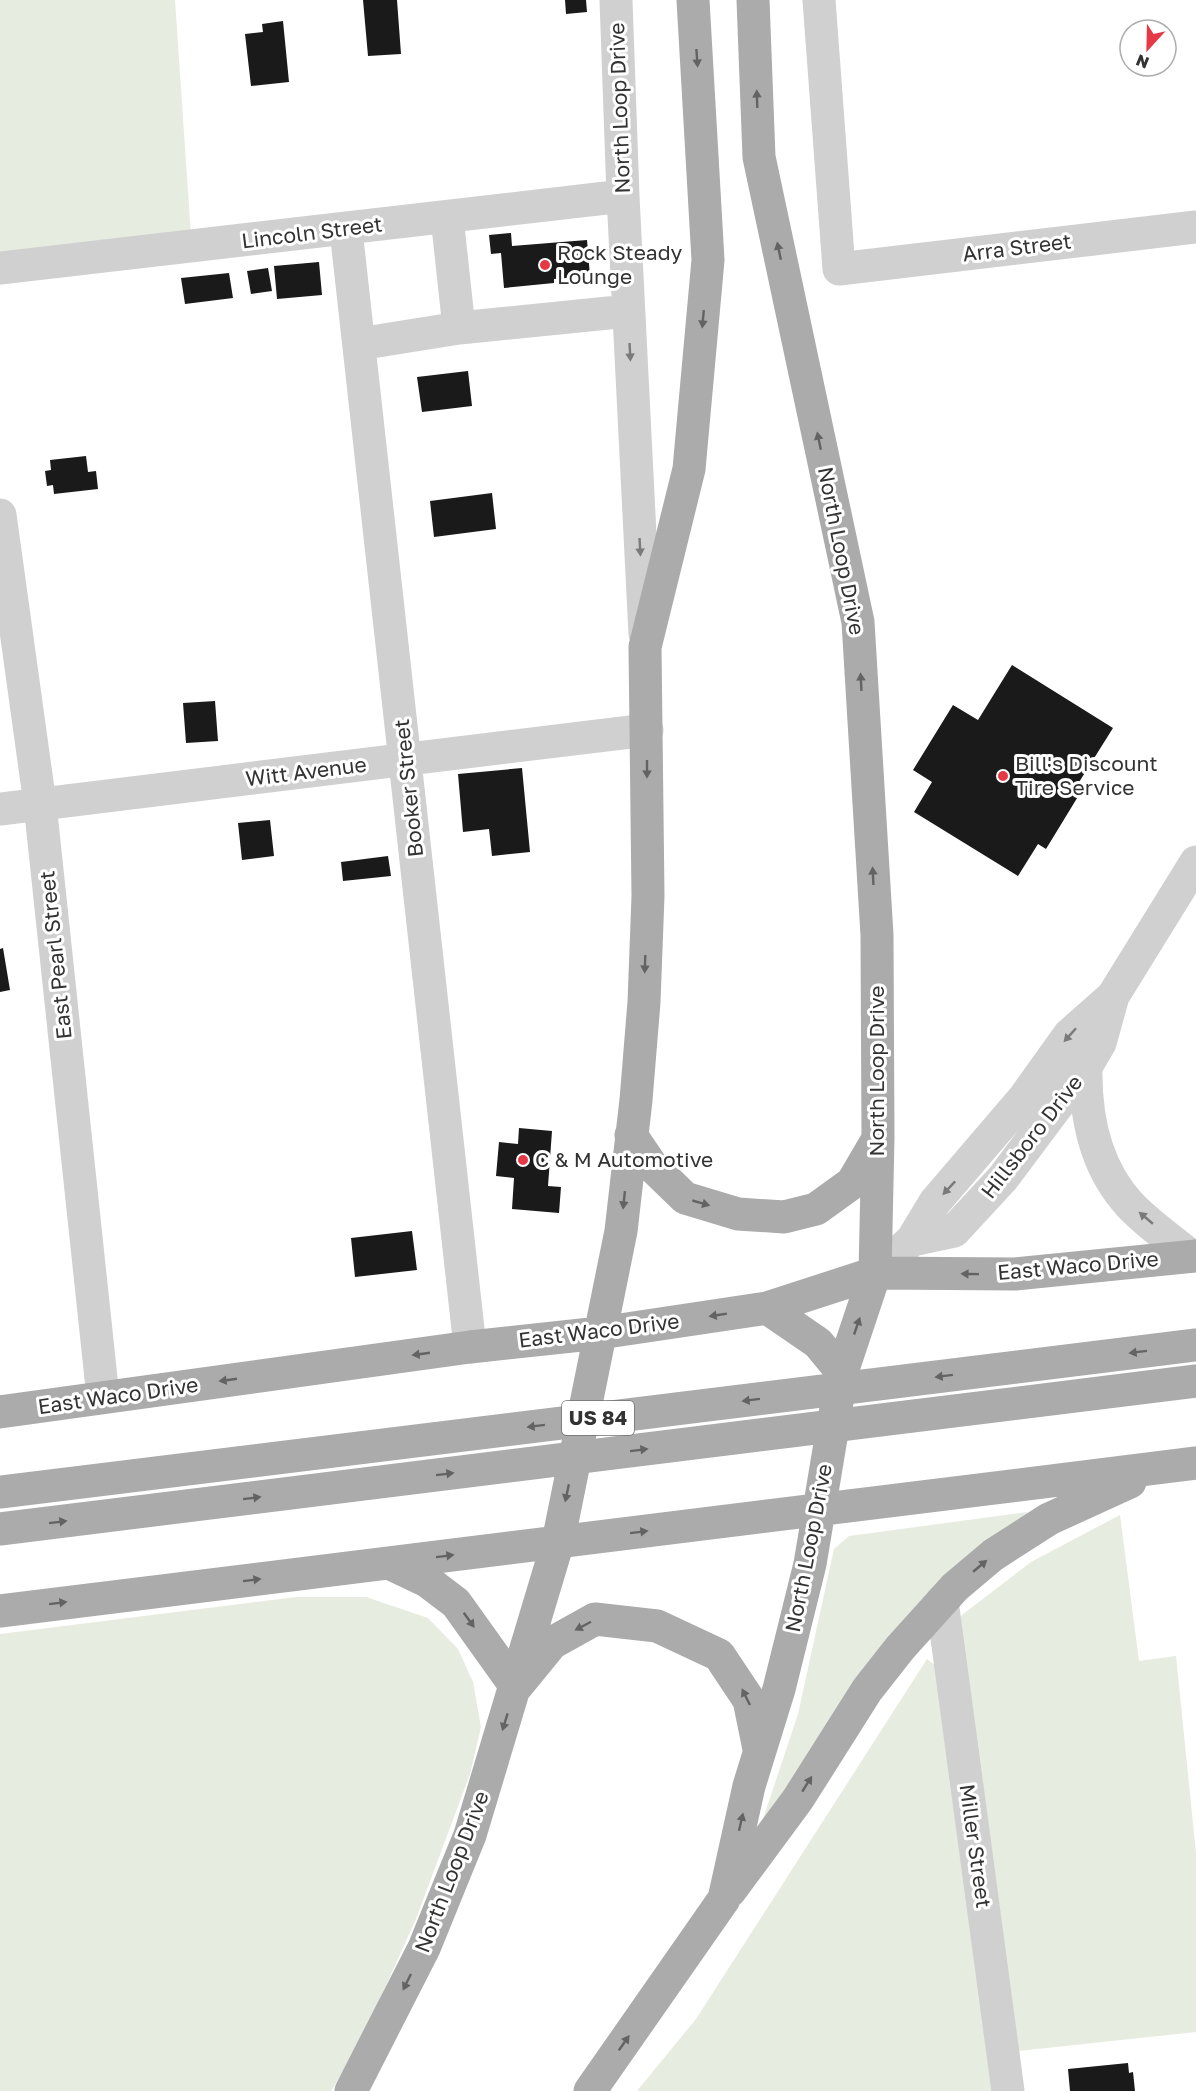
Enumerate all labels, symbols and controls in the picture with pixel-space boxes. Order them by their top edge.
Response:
north arrow [1118,18,1178,78]
street label: North Loop Drive [603,22,635,194]
one-way arrow [692,49,702,68]
text: N [1133,50,1152,73]
one-way arrow [752,89,762,108]
street label: Lincoln Street [240,210,384,254]
street label: Arra Street [961,227,1073,267]
place label: Rock Steady Lounge [557,239,683,289]
one-way arrow [773,241,783,260]
marker: Rock Steady Lounge [538,258,552,272]
one-way arrow [698,309,708,328]
one-way arrow [625,343,634,362]
one-way arrow [814,432,823,451]
street label: North Loop Drive [813,464,871,637]
one-way arrow [635,537,645,556]
one-way arrow [857,672,866,691]
street label: Booker Street [388,718,428,858]
place label: Bill's Discount Tire Service [1015,750,1158,800]
street label: Witt Avenue [244,751,368,791]
one-way arrow [642,759,652,778]
marker: Bill's Discount Tire Service [996,769,1010,783]
one-way arrow [869,867,878,886]
street label: East Pearl Street [33,870,77,1041]
one-way arrow [641,954,650,973]
street label: North Loop Drive [863,986,889,1156]
one-way arrow [1064,1027,1077,1042]
street label: Hillsboro Drive [975,1069,1087,1203]
place label: C & M Automotive [535,1146,713,1172]
marker: C & M Automotive [516,1153,530,1167]
one-way arrow [942,1180,956,1195]
one-way arrow [619,1190,629,1209]
one-way arrow [692,1199,710,1208]
one-way arrow [1138,1212,1154,1225]
street label: East Waco Drive [996,1245,1160,1285]
one-way arrow [961,1269,980,1279]
street label: East Waco Drive [517,1307,681,1353]
one-way arrow [709,1311,728,1320]
one-way arrow [853,1317,862,1335]
one-way arrow [1128,1347,1147,1357]
one-way arrow [411,1349,430,1358]
street label: East Waco Drive [36,1371,200,1419]
one-way arrow [935,1371,954,1381]
one-way arrow [218,1376,237,1385]
one-way arrow [741,1395,760,1404]
road number: US 84 [562,1401,634,1435]
one-way arrow [527,1421,546,1431]
one-way arrow [629,1445,648,1455]
street label: North Loop Drive [779,1461,837,1634]
one-way arrow [436,1469,455,1479]
one-way arrow [562,1484,571,1503]
one-way arrow [242,1493,261,1503]
one-way arrow [49,1517,68,1526]
one-way arrow [629,1527,648,1537]
one-way arrow [436,1551,455,1561]
one-way arrow [972,1560,987,1573]
one-way arrow [242,1575,261,1584]
one-way arrow [49,1599,68,1608]
one-way arrow [463,1612,475,1628]
one-way arrow [574,1621,591,1631]
one-way arrow [741,1688,751,1706]
one-way arrow [500,1713,509,1731]
one-way arrow [802,1776,813,1792]
street label: Miller Street [954,1782,998,1909]
street label: North Loop Drive [408,1787,494,1956]
one-way arrow [737,1812,746,1831]
one-way arrow [403,1974,412,1991]
one-way arrow [618,2036,630,2052]

